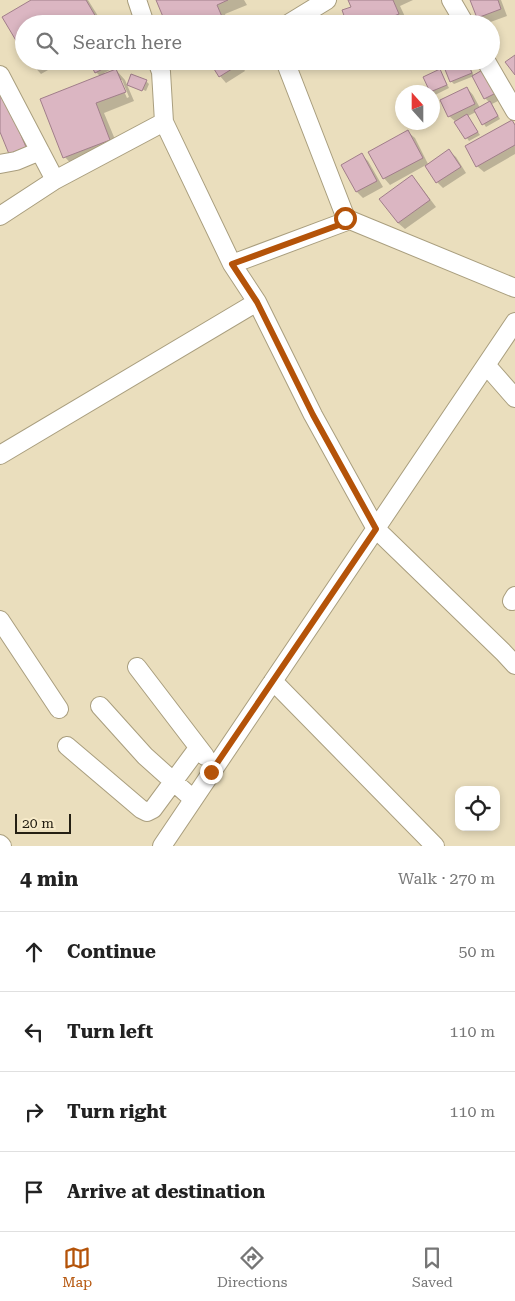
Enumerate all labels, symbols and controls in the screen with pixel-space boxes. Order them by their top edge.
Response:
search box [15,15,500,70]
icon: search [33,29,61,57]
text: Search here [73,31,182,54]
north arrow [395,85,440,130]
route start [334,207,357,230]
route end [200,761,223,784]
map controls [455,786,500,831]
button: locate [455,786,500,831]
scale bar [15,811,71,834]
text: 20 m [22,815,54,831]
text: 4 min [20,867,78,891]
text: Walk · 270 m [398,869,495,888]
icon: ahead [20,938,48,966]
text: Continue [67,940,156,963]
text: 50 m [458,942,495,961]
icon: left [20,1018,48,1046]
text: Turn left [67,1020,153,1043]
text: 110 m [449,1022,495,1041]
icon: right [20,1098,48,1126]
text: Turn right [67,1100,167,1123]
text: 110 m [449,1102,495,1121]
icon: arrive [20,1178,48,1206]
text: Arrive at destination [67,1180,265,1203]
tab: Map [62,1244,92,1290]
tab: Directions [217,1244,287,1290]
tab: Saved [412,1244,453,1290]

